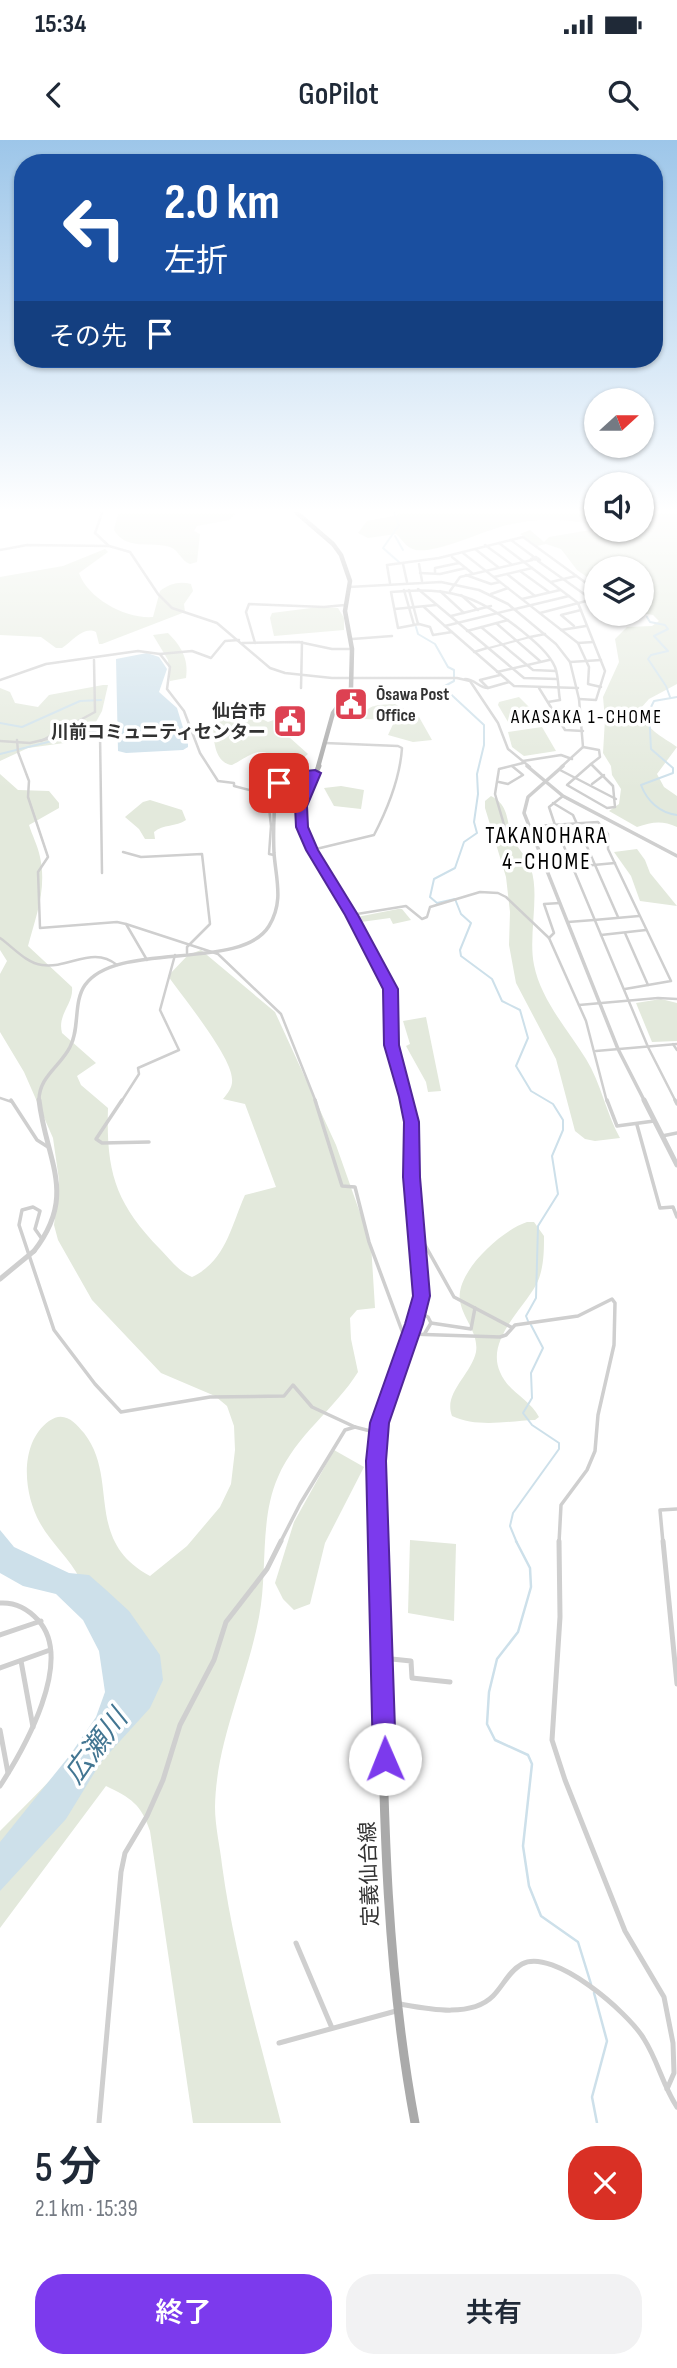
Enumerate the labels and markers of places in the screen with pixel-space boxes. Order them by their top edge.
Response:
place label: Ōsawa Post Office [376,684,449,726]
public building icon: Ōsawa Post Office [332,685,370,723]
place label: 仙台市 川前コミュニティセンター [51,701,266,743]
public building icon: 仙台市 川前コミュニティセンター [271,702,309,740]
pin [249,753,309,813]

